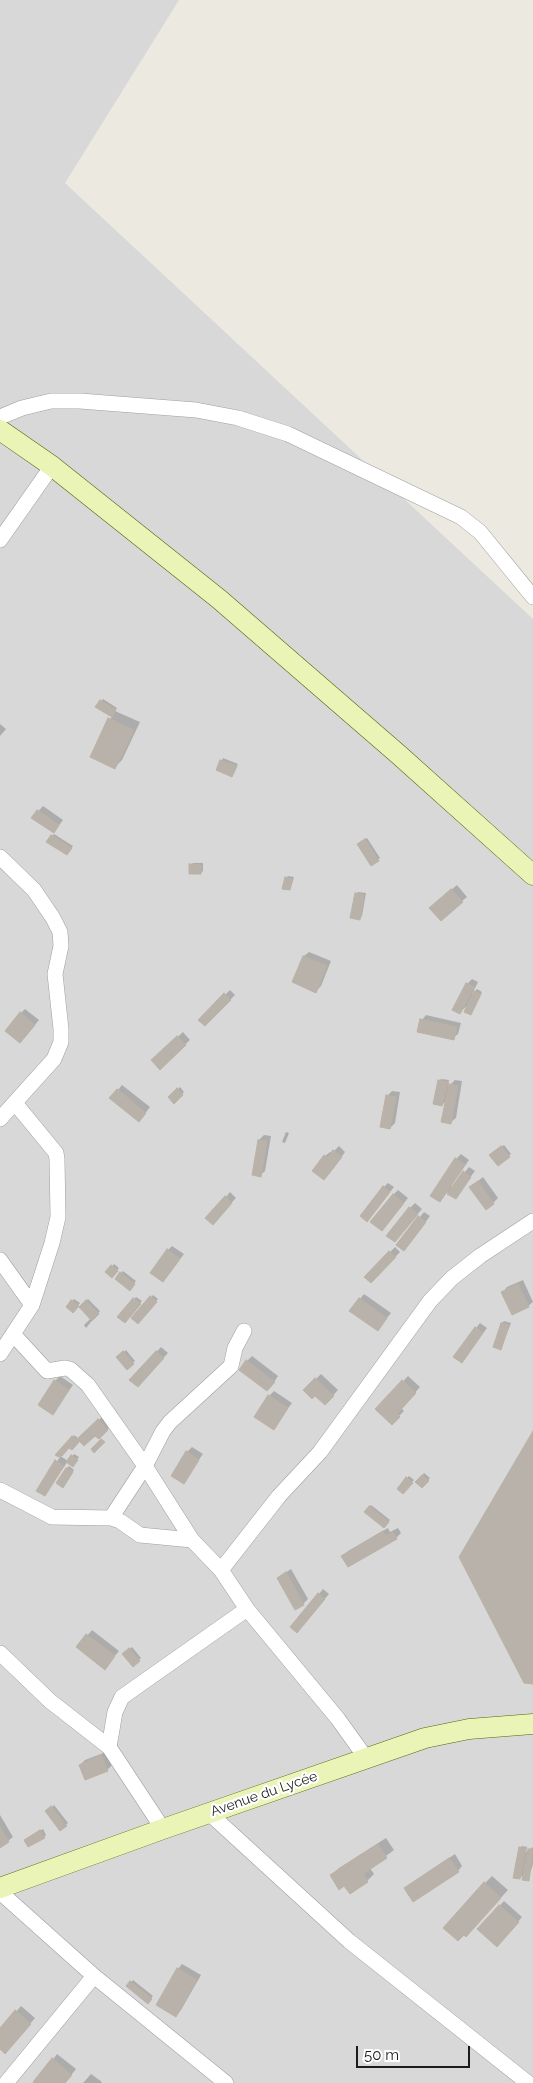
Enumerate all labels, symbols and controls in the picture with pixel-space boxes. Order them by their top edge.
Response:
street label: Avenue du Lycée [208,1768,320,1820]
scale bar [358,2036,472,2068]
text: 50 m [364,2046,399,2064]

